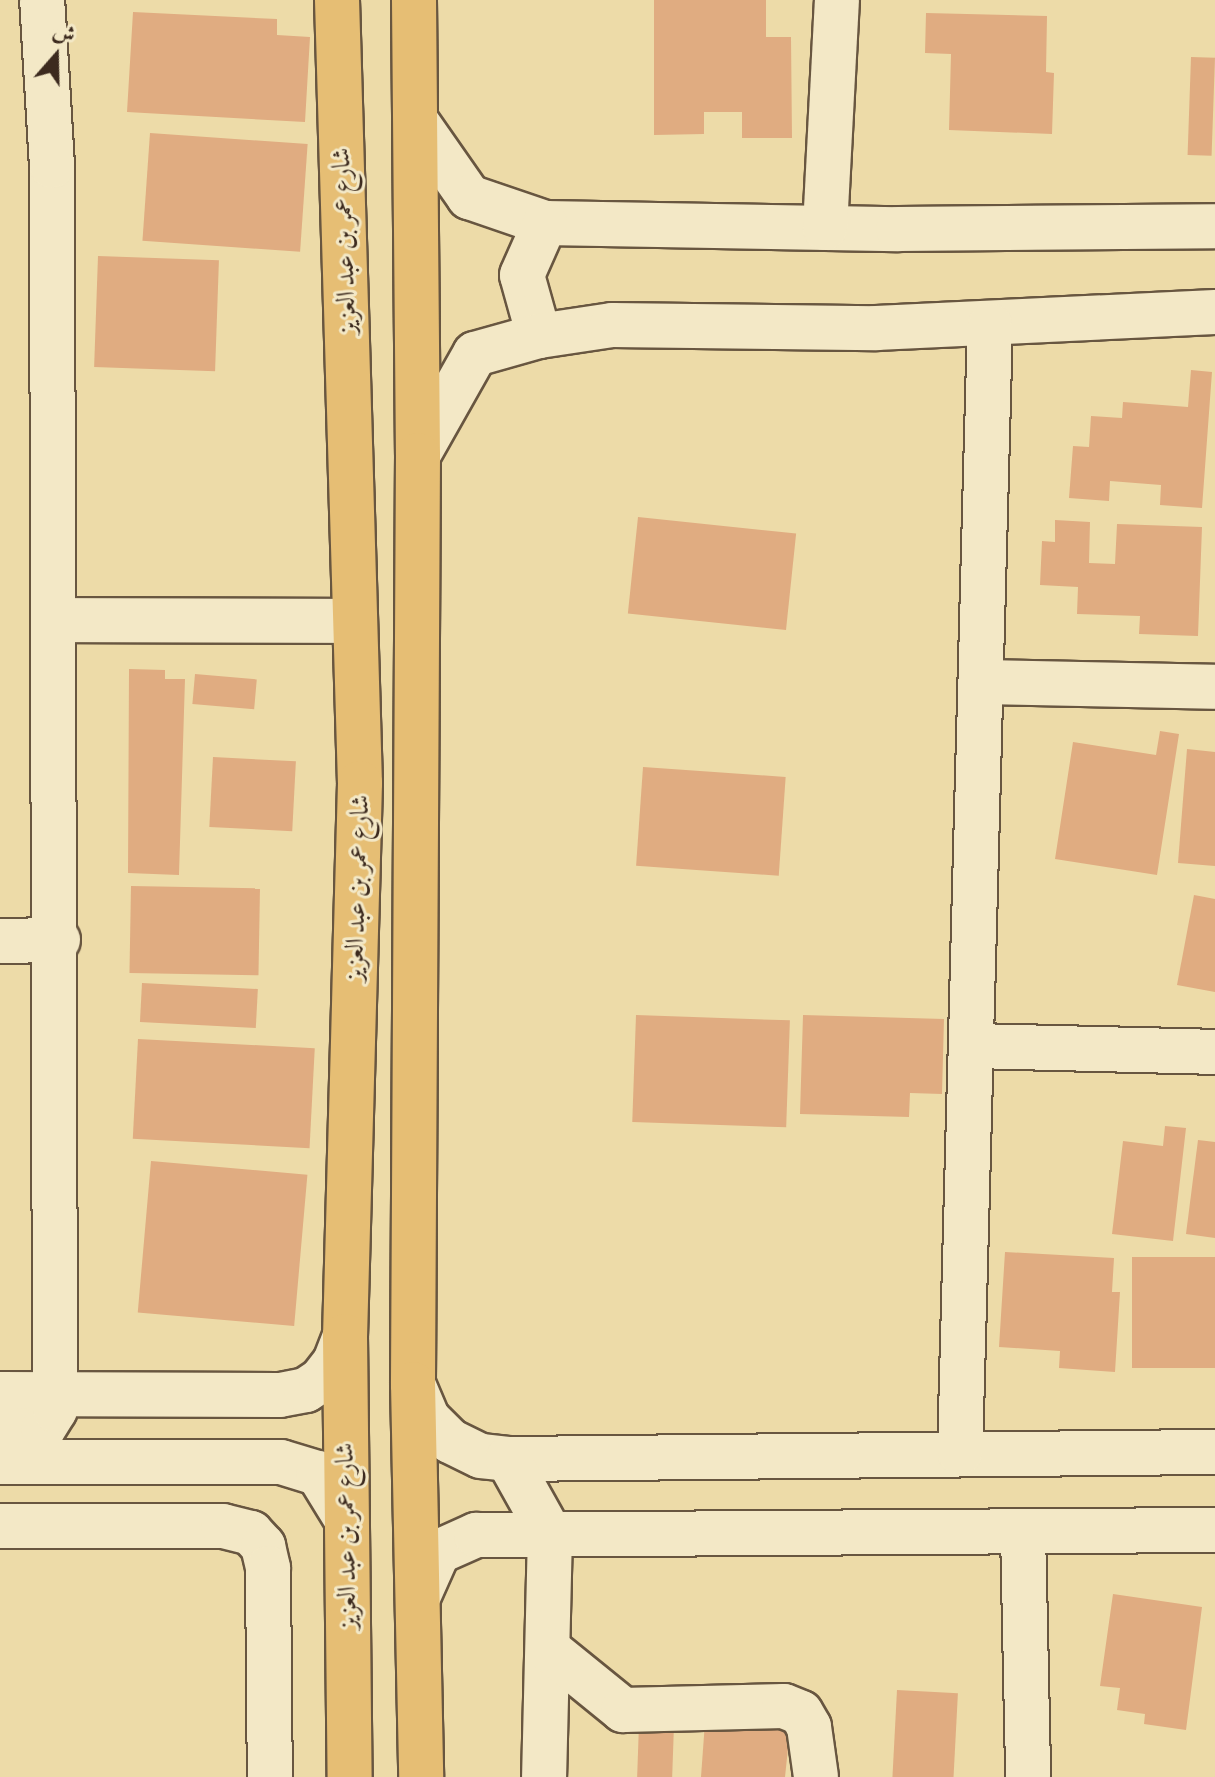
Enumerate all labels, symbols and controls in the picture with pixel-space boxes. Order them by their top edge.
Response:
north arrow [16,16,96,96]
text: ش [49,16,80,50]
street label: شارع عمر بن عبد العزيز [325,147,363,335]
street label: شارع عمر بن عبد العزيز [338,794,376,982]
street label: شارع عمر بن عبد العزيز [329,1442,363,1630]

